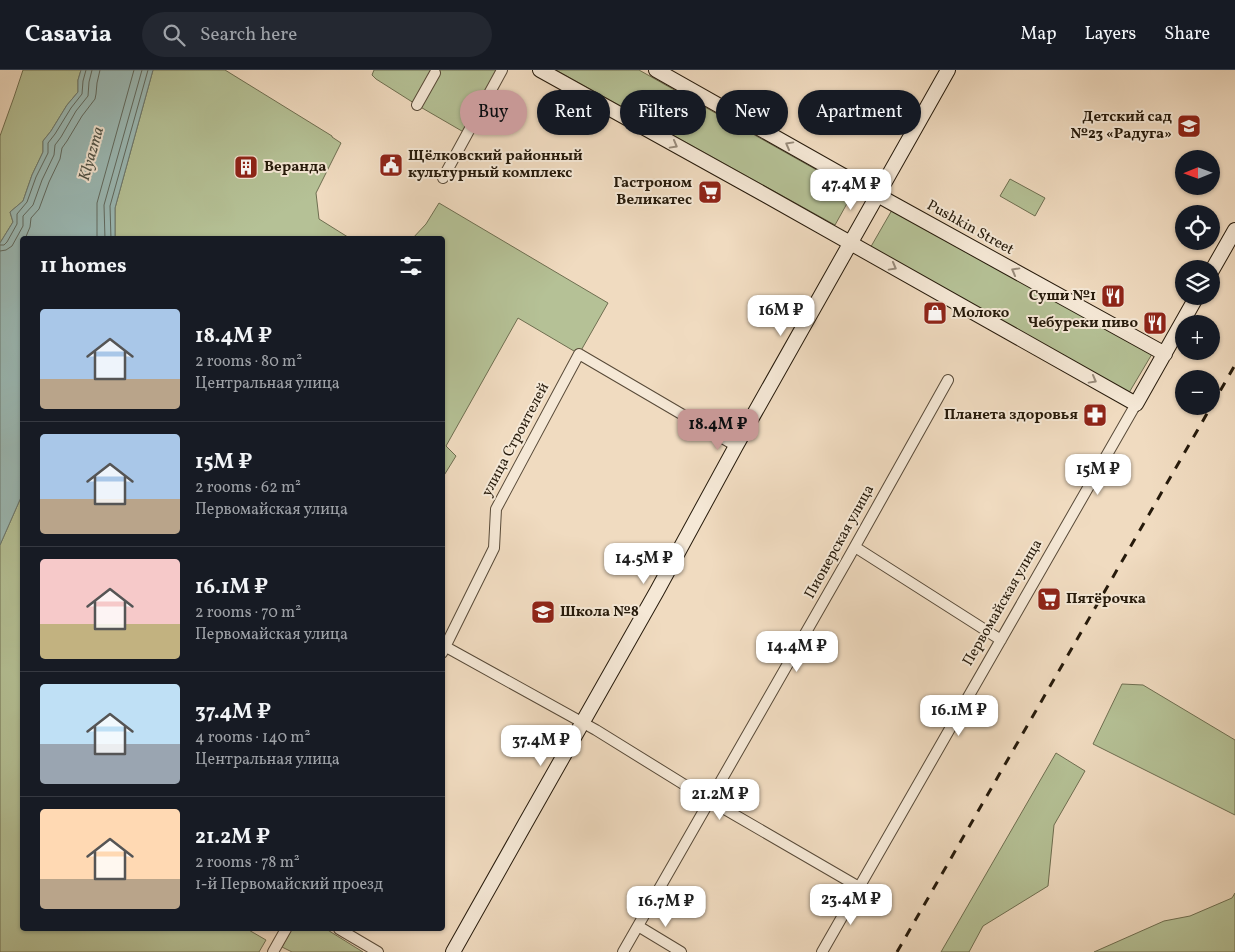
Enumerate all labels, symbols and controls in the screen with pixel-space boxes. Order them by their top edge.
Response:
search box [142,12,492,57]
text: Casavia [25,18,112,52]
icon: search [160,21,188,49]
text: Search here [200,22,297,48]
text: Map [1020,22,1056,47]
text: Layers [1084,22,1136,47]
text: Share [1164,22,1210,47]
chip: Buy [460,90,527,135]
chip: Rent [537,90,610,135]
chip: Filters [620,90,706,135]
chip: New [716,90,788,135]
chip: Apartment [798,90,921,135]
place label: Детский сад №23 «Радуга» [1070,107,1172,145]
school or university icon: Детский сад №23 «Радуга» [1176,113,1202,139]
water label: Klyazma [74,124,110,184]
one-way arrow [669,139,678,149]
one-way arrow [786,141,795,151]
place label: Щёлковский районный культурный комплекс [408,146,583,184]
north arrow [1175,150,1220,195]
map controls [1175,150,1220,415]
public building icon: Щёлковский районный культурный комплекс [378,152,404,178]
building icon: Веранда [233,154,259,180]
place label: Веранда [264,157,327,178]
pin: 47.4M ₽ [805,168,897,211]
place label: Гастроном Великатес [613,173,692,211]
text: 47.4M ₽ [821,174,881,196]
supermarket icon: Гастроном Великатес [697,179,723,205]
street label: Pushkin Street [923,195,1017,261]
button: locate [1175,205,1220,250]
text: 11 homes [40,252,127,281]
icon: filters [397,252,425,280]
one-way arrow [887,260,896,270]
button: layers [1175,260,1220,305]
one-way arrow [1011,267,1020,277]
restaurant icon: Суши №1 [1100,283,1126,309]
place label: Суши №1 [1029,286,1096,307]
pin: 16M ₽ [746,294,816,337]
text: 16M ₽ [759,300,803,322]
shop icon: Moлоко [922,300,948,326]
place label: Moлоко [952,303,1010,324]
restaurant icon: Чебуреки пиво [1142,310,1168,336]
place label: Чебуреки пиво [1027,313,1138,334]
button: + [1175,315,1220,360]
text: 18.4M ₽ [195,322,272,351]
icon: home [80,329,140,389]
text: 2 rooms · 80 m² [195,351,302,373]
button: − [1175,370,1220,415]
text: Центральная улица [195,373,340,395]
one-way arrow [1087,373,1096,383]
street label: улица Строителей [477,379,555,501]
pharmacy icon: Планета здоровья [1082,402,1108,428]
place label: Планета здоровья [944,405,1078,426]
pin: 18.4M ₽ [672,408,764,451]
text: 18.4M ₽ [689,414,747,436]
text: 15M ₽ [195,448,252,477]
icon: home [80,454,140,514]
pin: 15M ₽ [1063,454,1133,496]
text: 15M ₽ [1076,459,1120,481]
text: 2 rooms · 62 m² [195,477,301,499]
street label: Пионерская улица [800,481,880,603]
text: Первомайская улица [195,499,348,521]
street label: Первомайская улица [958,536,1048,670]
pin: 14.5M ₽ [598,542,690,585]
text: 14.5M ₽ [615,548,673,570]
text: 16.1M ₽ [195,573,268,602]
icon: home [80,579,140,639]
supermarket icon: Пятёрочка [1036,586,1062,612]
place label: Пятёрочка [1066,589,1146,610]
school or university icon: Школа №8 [530,599,556,625]
text: 2 rooms · 70 m² [195,602,301,624]
place label: Школа №8 [560,602,639,623]
text: Первомайская улица [195,624,348,646]
pin: 14.4M ₽ [751,630,843,673]
text: 14.4M ₽ [767,636,827,658]
pin: 16.1M ₽ [913,694,1005,737]
text: 37.4M ₽ [195,698,271,727]
text: 16.1M ₽ [931,700,987,722]
icon: home [80,704,140,764]
pin: 37.4M ₽ [495,724,587,767]
text: 4 rooms · 140 m² [195,727,310,749]
text: 37.4M ₽ [512,730,570,752]
text: Центральная улица [195,749,340,771]
pin: 21.2M ₽ [674,778,766,821]
text: 21.2M ₽ [691,784,749,806]
text: 21.2M ₽ [195,823,270,852]
icon: home [80,829,140,889]
text: 2 rooms · 78 m² [195,852,300,874]
text: 1-й Первомайский проезд [195,874,383,896]
pin: 23.4M ₽ [805,884,897,926]
pin: 16.7M ₽ [620,886,712,928]
text: 23.4M ₽ [821,889,881,911]
text: 16.7M ₽ [638,891,694,913]

